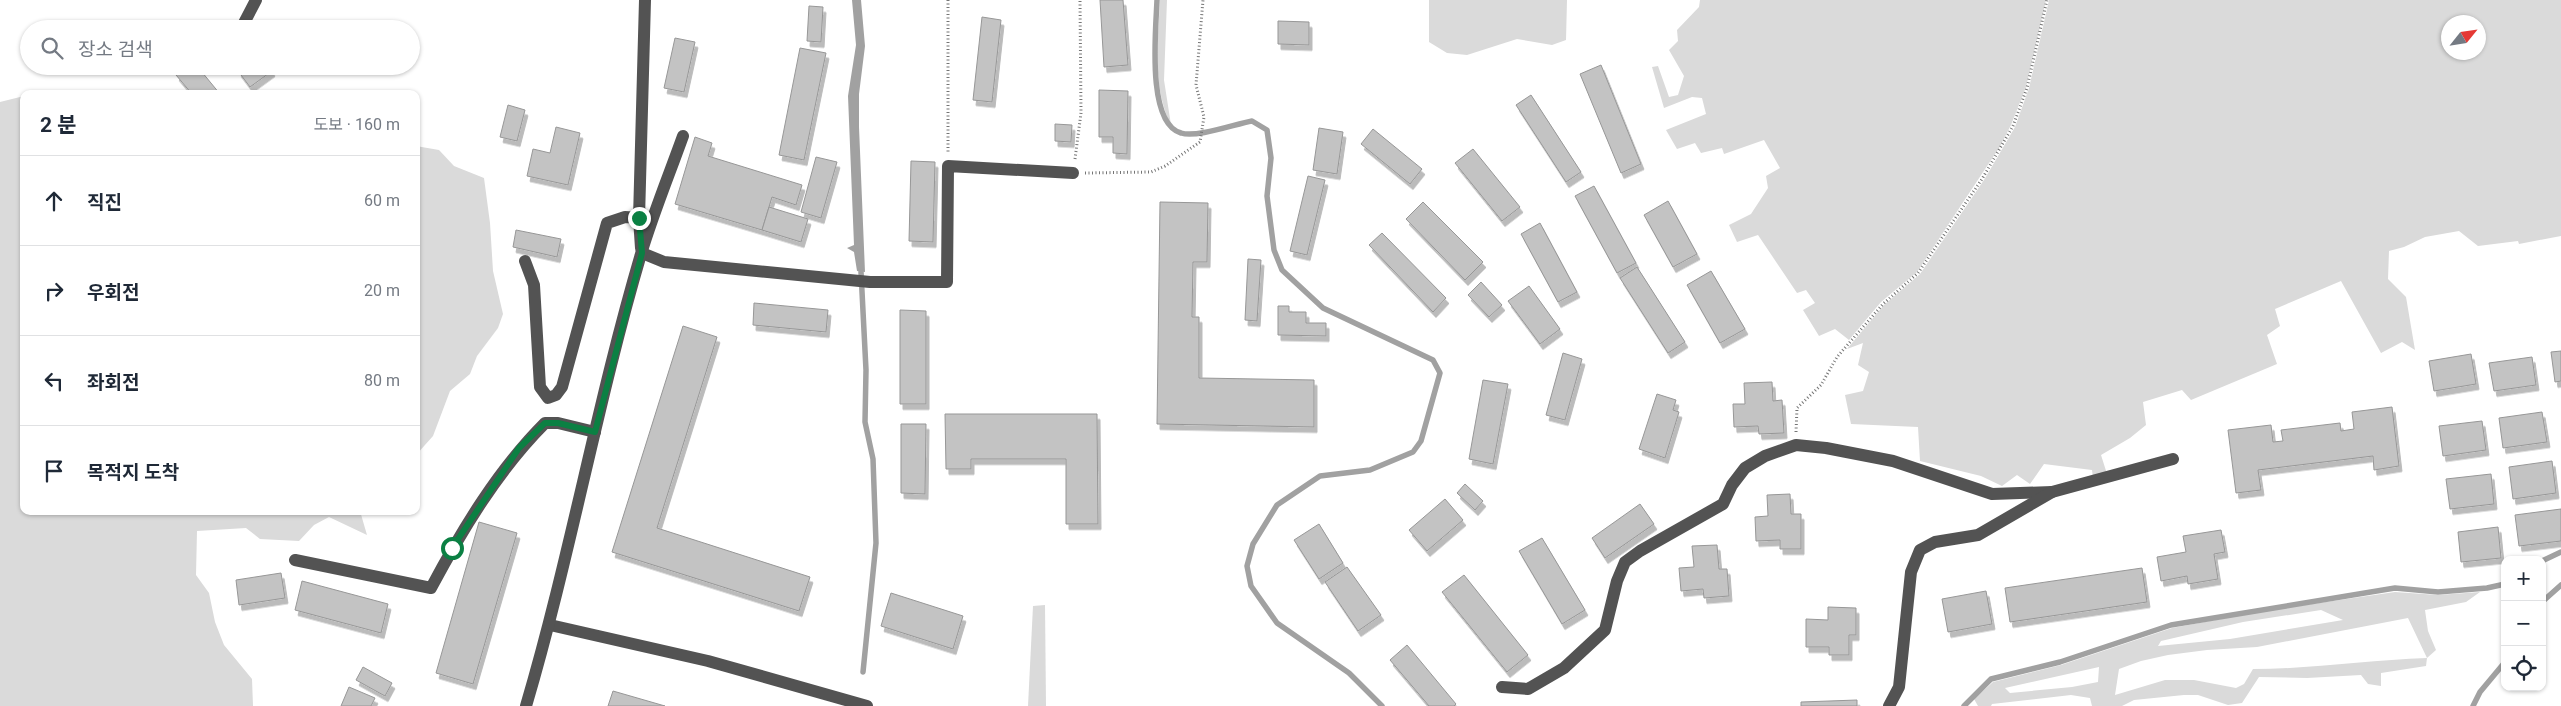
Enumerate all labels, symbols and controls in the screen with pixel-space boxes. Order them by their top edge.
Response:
north arrow [2441,15,2486,60]
search box [20,20,420,75]
icon: search [38,34,66,62]
text: 장소 검색 [78,38,153,61]
text: 2 분 [40,113,77,137]
text: 도보 · 160 m [313,115,400,134]
icon: ahead [40,187,68,215]
text: 직진 [87,191,122,214]
text: 60 m [364,191,400,210]
route end [628,207,651,230]
icon: right [40,277,68,305]
text: 우회전 [87,281,139,304]
text: 20 m [364,281,400,300]
icon: left [40,367,68,395]
text: 좌회전 [87,371,139,394]
text: 80 m [364,371,400,390]
icon: arrive [40,457,68,485]
text: 목적지 도착 [87,461,179,484]
route start [441,537,464,560]
map controls [2501,556,2546,691]
button: + [2501,556,2546,601]
button: − [2501,601,2546,646]
button: locate [2501,646,2546,691]

